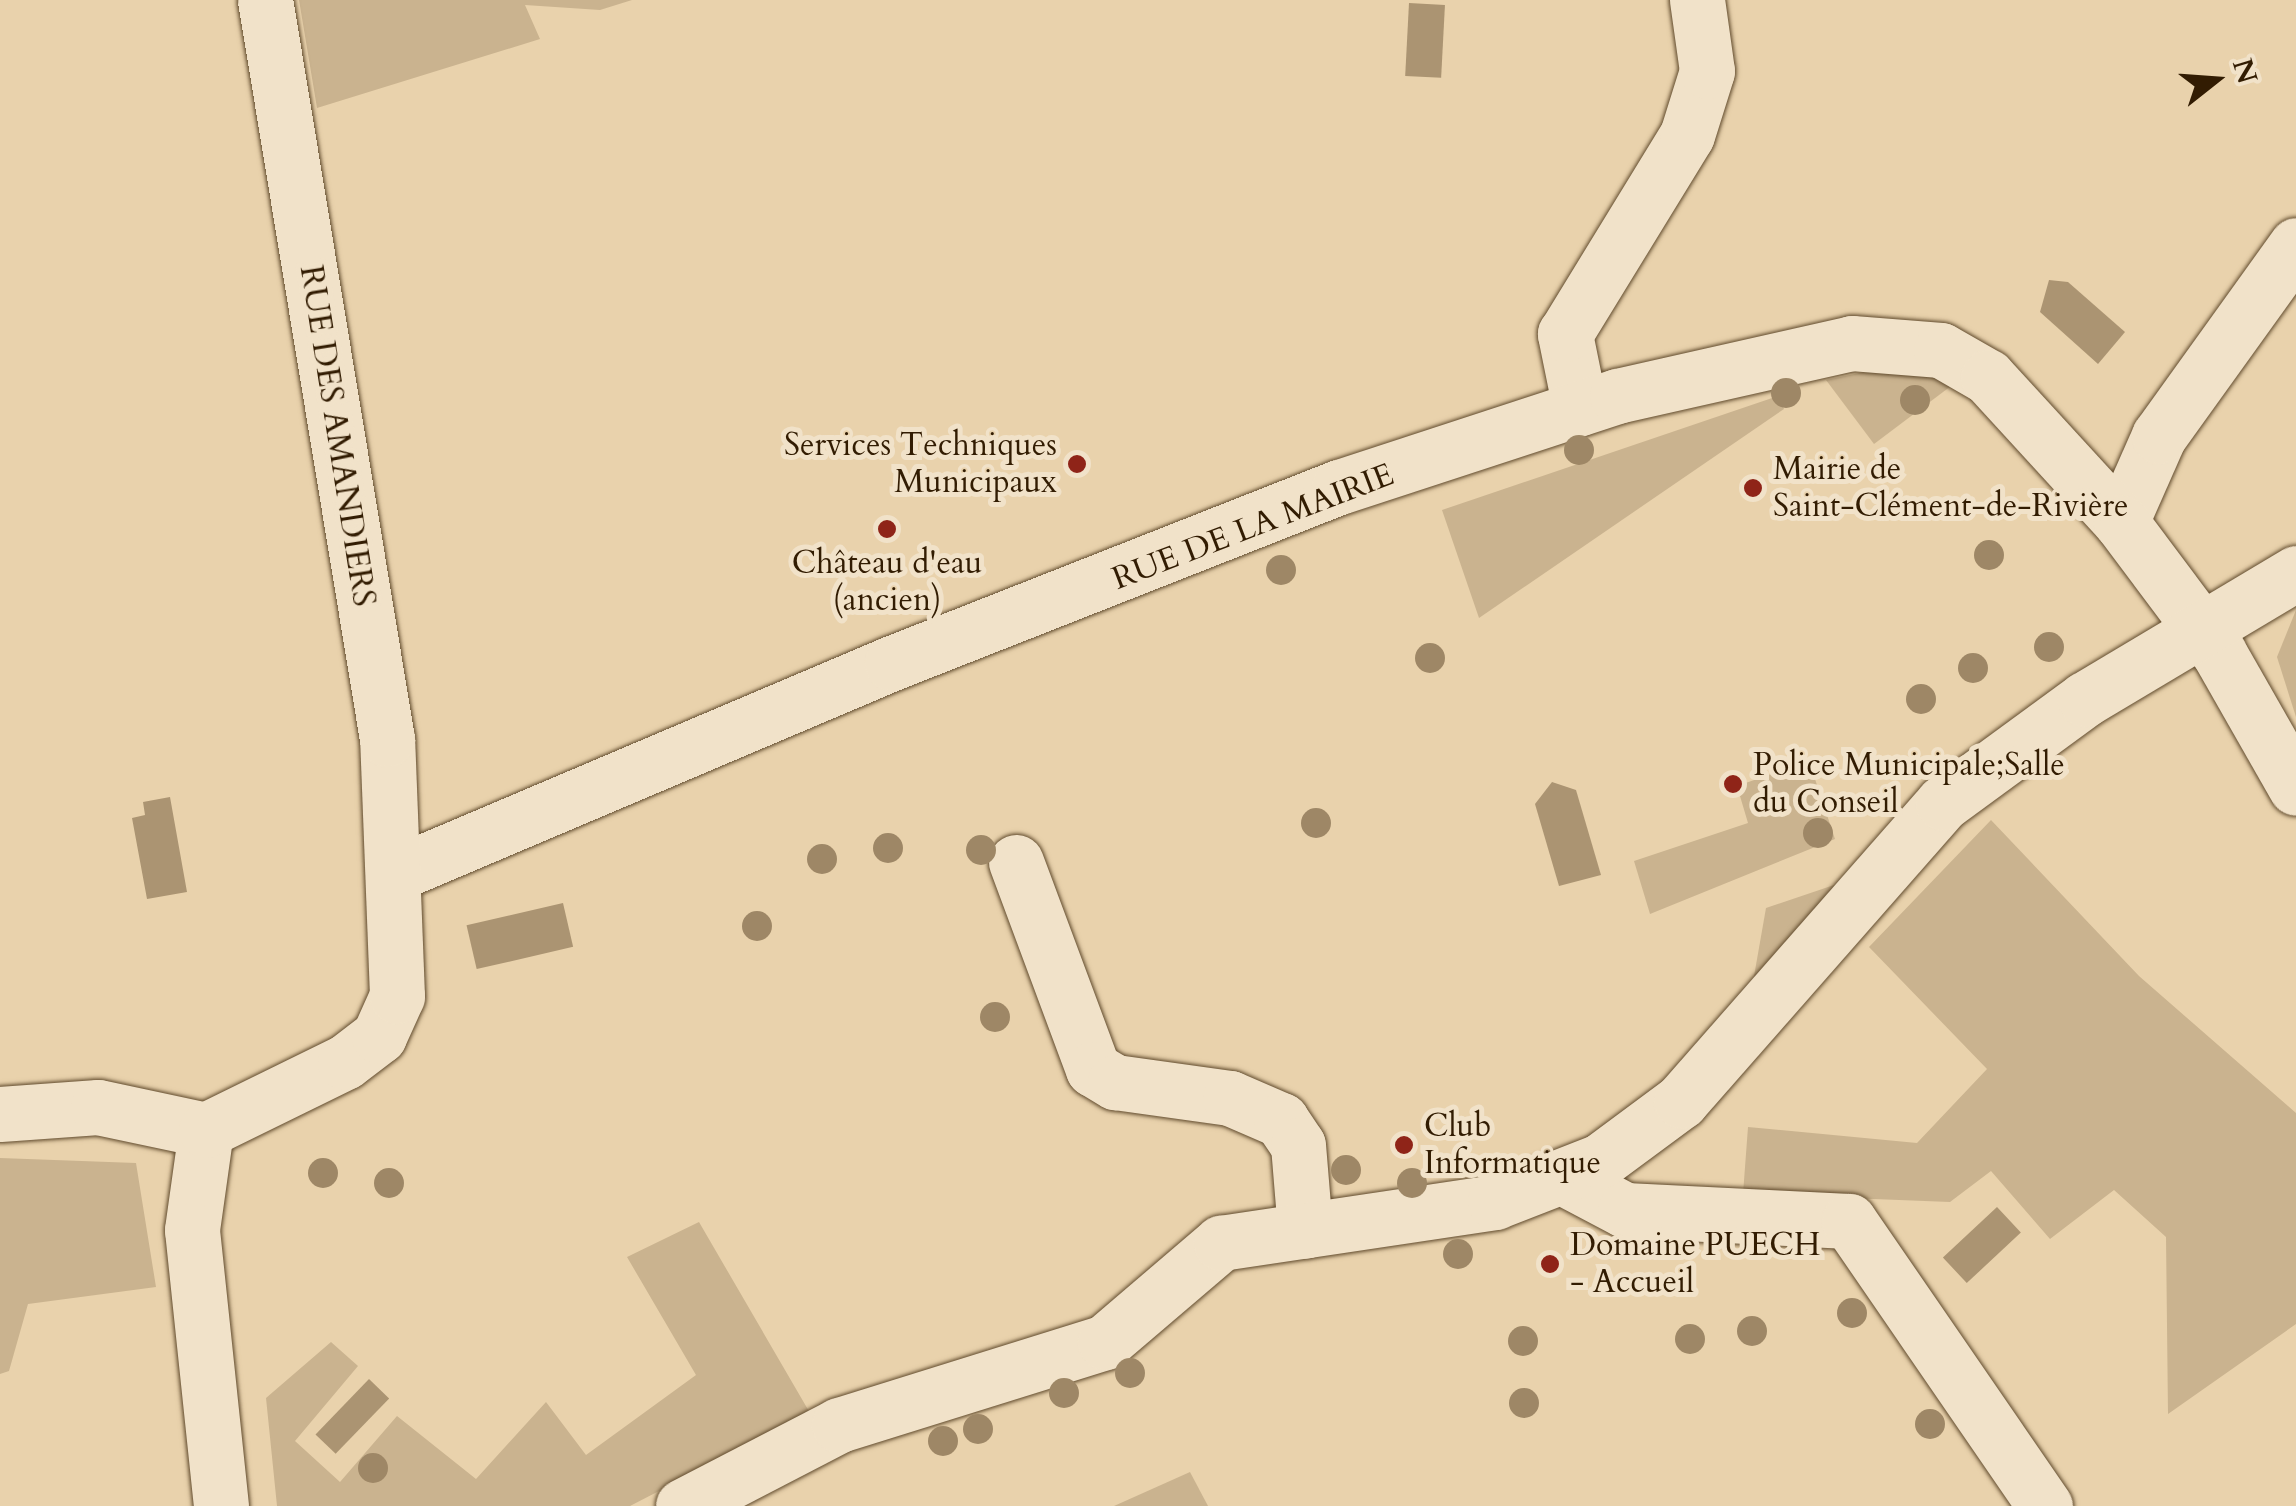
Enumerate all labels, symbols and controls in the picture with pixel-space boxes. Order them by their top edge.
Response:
north arrow [2166,30,2266,130]
text: N [2223,54,2266,88]
street label: RUE DES AMANDIERS [291,263,383,609]
place label: Services Techniques Municipaux [784,427,1057,502]
place label: Mairie de Saint-Clément-de-Rivière [1773,451,2129,526]
marker: Services Techniques Municipaux [1066,453,1088,475]
street label: RUE DE LA MAIRIE [1107,456,1399,598]
marker: Mairie de Saint-Clément-de-Rivière [1742,477,1764,499]
marker: Château d'eau (ancien) [876,518,898,540]
place label: Château d'eau (ancien) [792,545,982,620]
place label: Police Municipale;Salle du Conseil [1753,747,2065,822]
marker: Police Municipale;Salle du Conseil [1722,773,1744,795]
place label: Club Informatique [1424,1108,1601,1183]
marker: Club Informatique [1393,1134,1415,1156]
place label: Domaine PUECH - Accueil [1570,1227,1821,1302]
marker: Domaine PUECH - Accueil [1539,1253,1561,1275]

